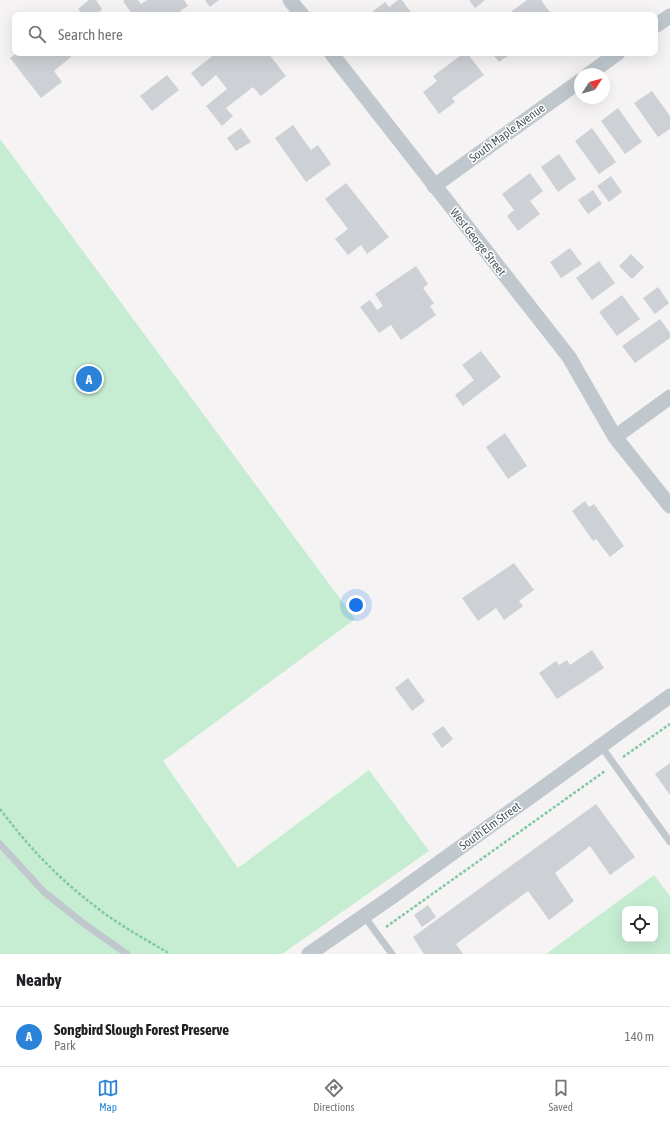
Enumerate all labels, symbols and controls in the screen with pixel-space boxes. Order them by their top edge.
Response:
search box [12,12,658,56]
icon: search [26,23,48,45]
text: Search here [58,26,123,43]
north arrow [574,68,610,104]
street label: South Maple Avenue [466,101,548,165]
street label: West George Street [447,205,509,279]
pin: A [76,364,102,394]
your location [346,595,366,615]
street label: South Elm Street [457,799,524,853]
map controls [622,906,658,942]
button: locate [622,906,658,942]
text: Nearby [16,970,62,990]
text: Songbird Slough Forest Preserve [54,1021,229,1038]
text: A [26,1029,32,1044]
text: 140 m [625,1029,654,1044]
text: Park [54,1038,76,1053]
tab: Map [97,1077,119,1113]
tab: Directions [313,1077,354,1113]
tab: Saved [549,1077,573,1113]

